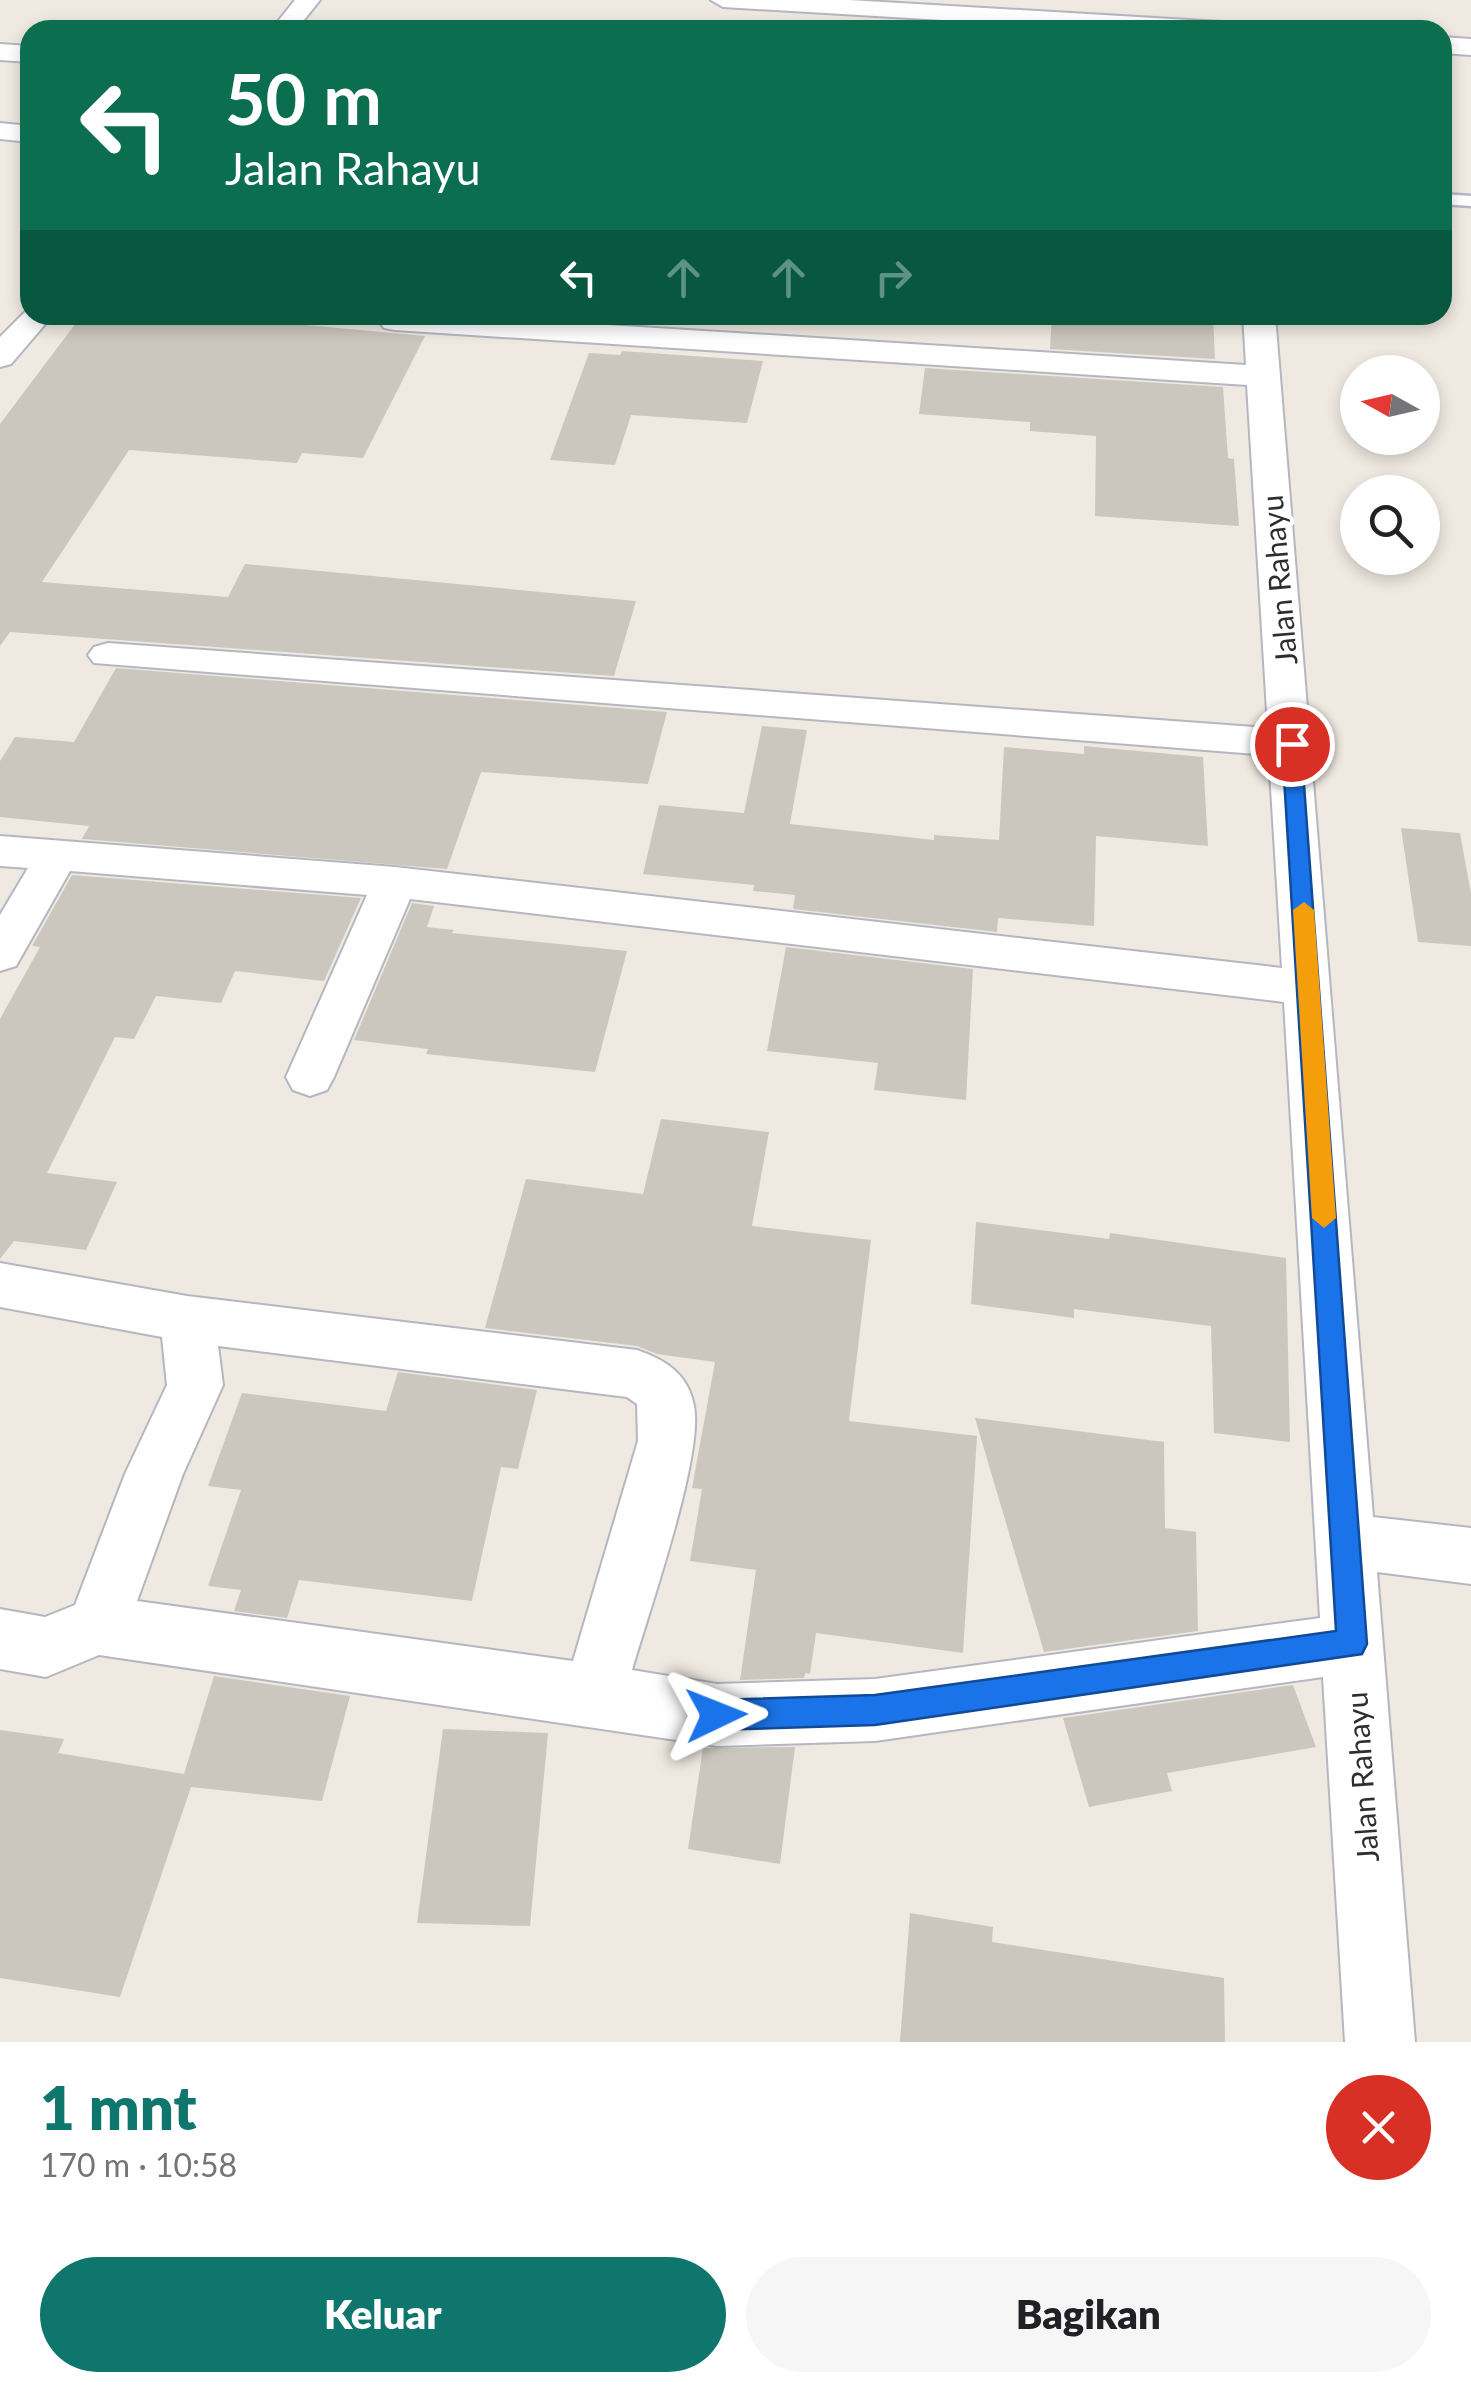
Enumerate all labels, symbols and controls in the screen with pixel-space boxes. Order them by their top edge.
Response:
text: 50 m [225,56,382,140]
icon: left [60,60,190,190]
text: Jalan Rahayu [225,141,481,195]
icon: left [551,250,606,305]
icon: ahead [656,250,711,305]
icon: ahead [761,250,816,305]
icon: right [866,250,921,305]
north arrow [1340,355,1440,455]
map controls [1340,355,1440,575]
button: search [1340,475,1440,575]
street label: Jalan Rahayu [1253,494,1303,666]
pin [1250,702,1335,787]
icon: arrive [1265,717,1320,772]
position arrow [664,1663,768,1767]
street label: Jalan Rahayu [1337,1691,1385,1863]
text: 1 mnt [40,2071,197,2143]
button: close [1326,2075,1431,2180]
text: 170 m · 10:58 [40,2145,237,2184]
button: Keluar [40,2257,726,2372]
button: Bagikan [746,2257,1431,2372]

